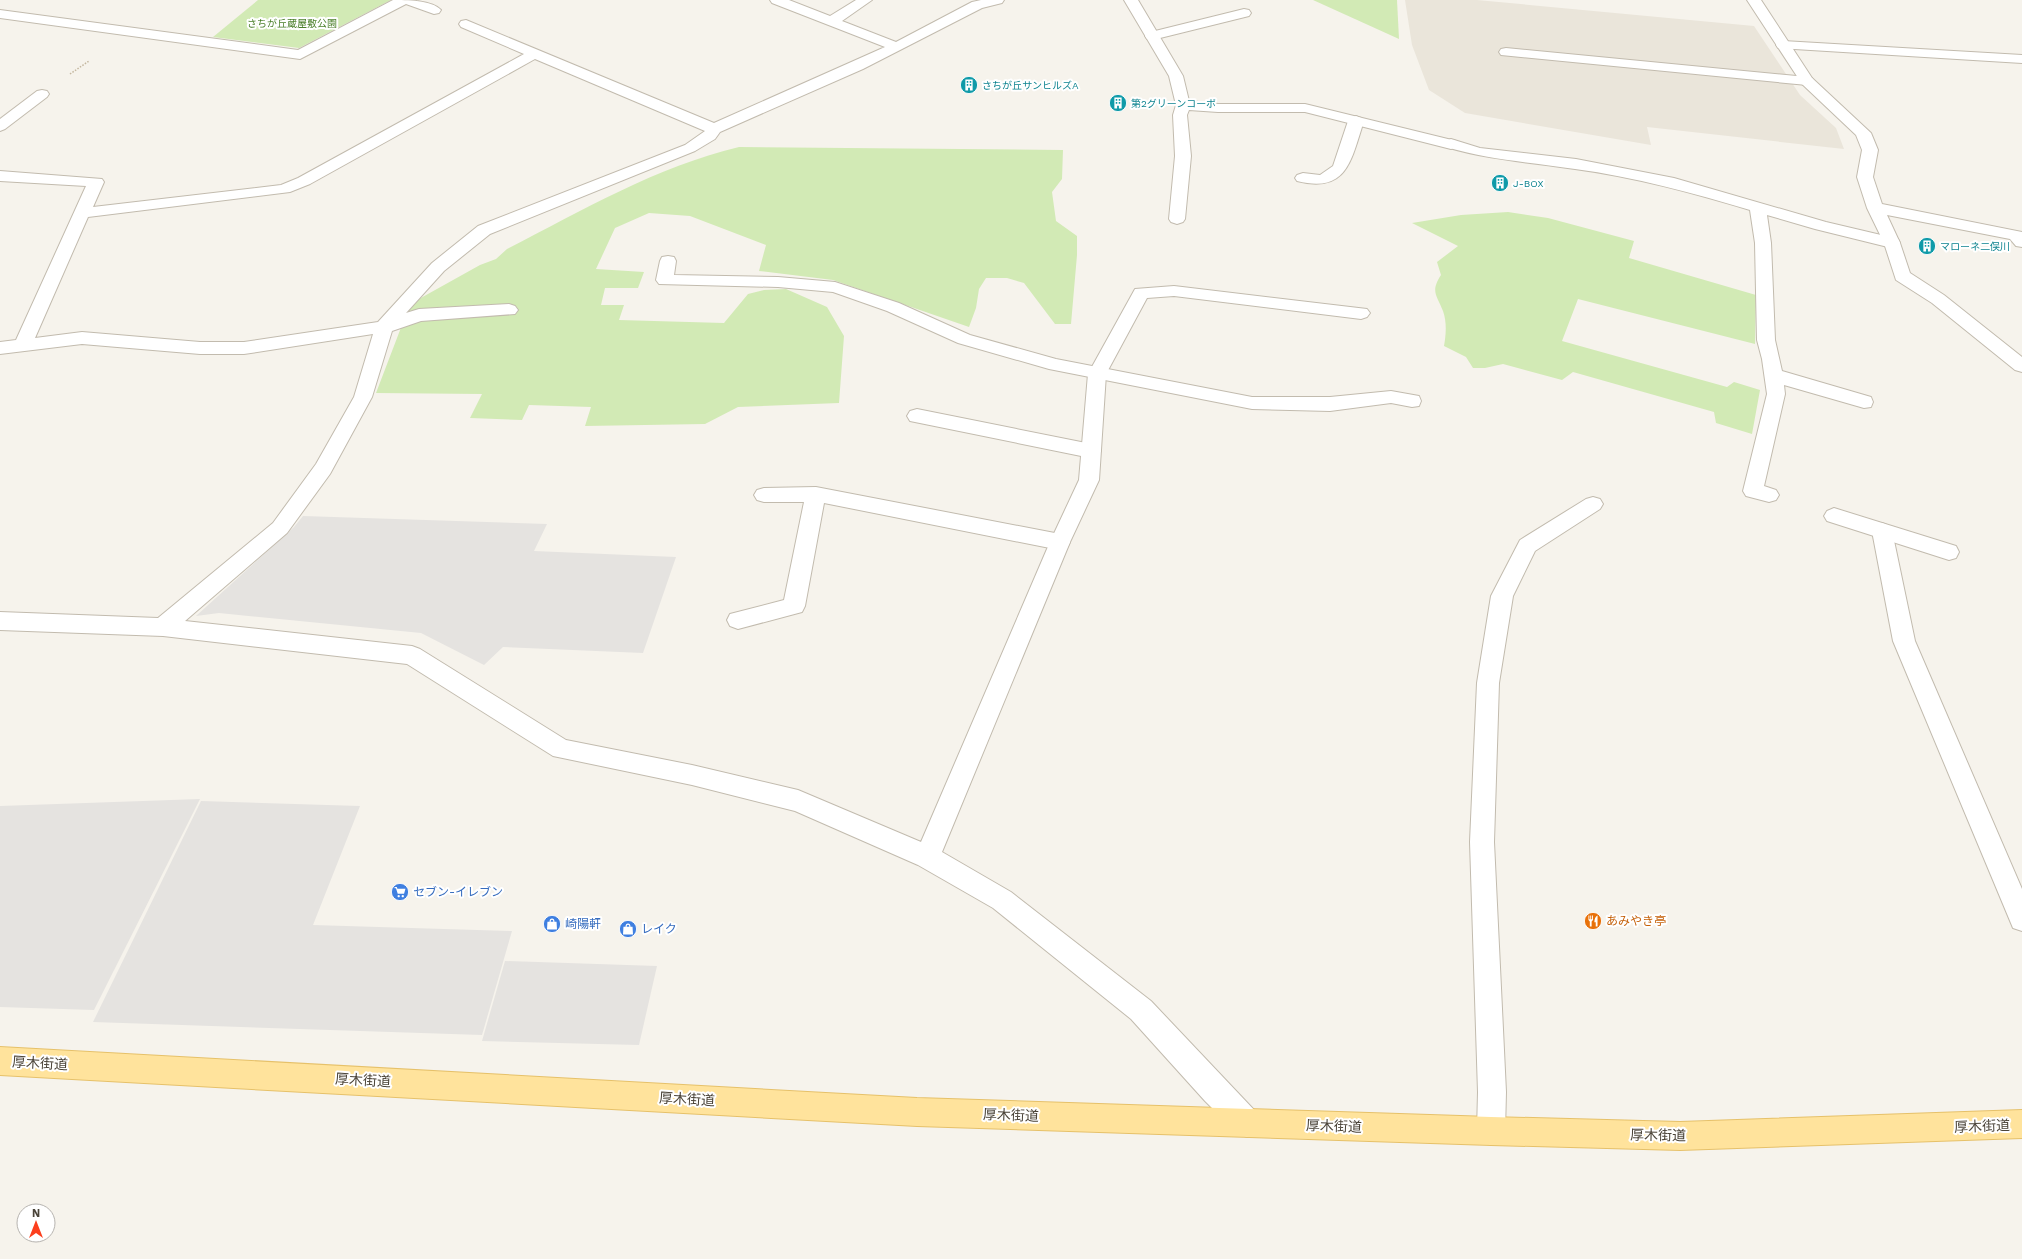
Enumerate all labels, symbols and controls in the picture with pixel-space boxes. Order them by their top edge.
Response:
park label: さちが丘蔵屋敷公園 [247,18,337,29]
building icon: さちが丘サンヒルズA [959,75,979,95]
place label: さちが丘サンヒルズA [982,80,1079,91]
building icon: 第2グリーンコーポ [1108,93,1128,113]
place label: 第2グリーンコーポ [1131,98,1216,109]
building icon: J-BOX [1490,173,1510,193]
place label: J-BOX [1513,178,1544,189]
building icon: マローネ二俣川 [1917,236,1937,256]
place label: マローネ二俣川 [1940,241,2010,252]
supermarket icon: セブン-イレブン [390,882,410,902]
place label: セブン-イレブン [413,885,503,899]
restaurant icon: あみやき亭 [1583,911,1603,931]
shop icon: 崎陽軒 [542,914,562,934]
place label: あみやき亭 [1606,914,1666,928]
place label: 崎陽軒 [565,917,601,931]
shop icon: レイク [618,919,638,939]
place label: レイク [641,922,677,936]
street label: 厚木街道 [12,1054,68,1072]
street label: 厚木街道 [335,1071,391,1089]
street label: 厚木街道 [659,1090,715,1108]
street label: 厚木街道 [983,1106,1039,1124]
street label: 厚木街道 [1306,1117,1362,1135]
street label: 厚木街道 [1954,1117,2010,1135]
street label: 厚木街道 [1630,1127,1686,1143]
north arrow [16,1203,56,1243]
text: N [32,1207,40,1220]

